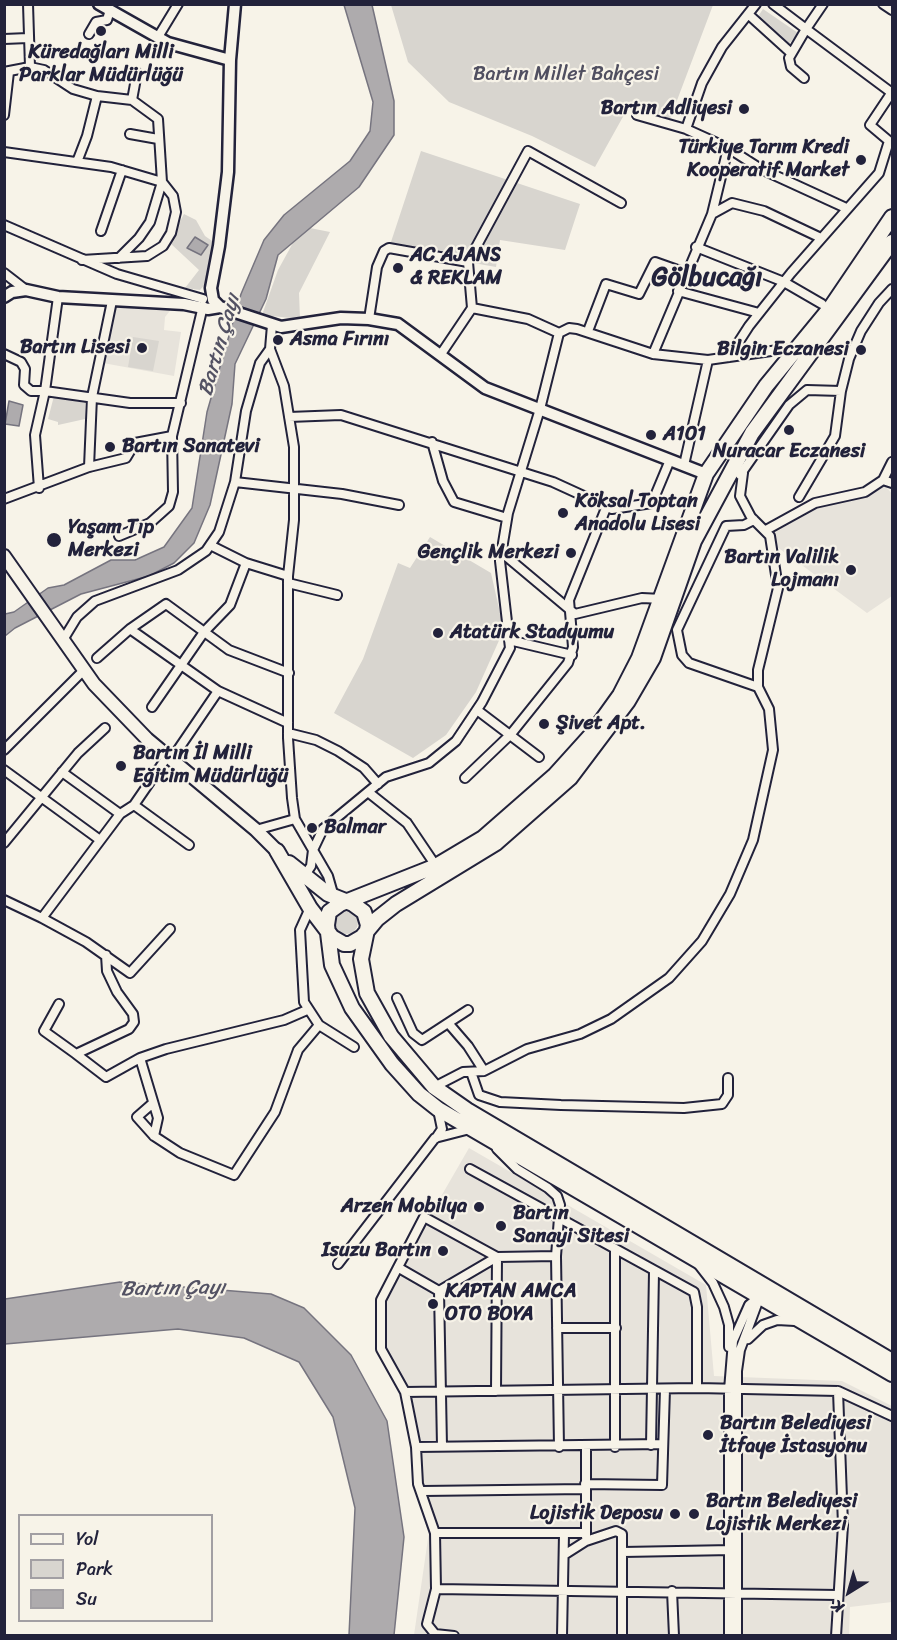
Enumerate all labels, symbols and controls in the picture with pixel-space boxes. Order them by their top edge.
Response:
marker: Küredağları Milli Parklar Müdürlüğü [94,24,108,38]
place label: Küredağları Milli Parklar Müdürlüğü [19,41,183,88]
park label: Bartın Millet Bahçesi [473,63,659,87]
place label: Bartın Adliyesi [601,97,732,121]
marker: Bartın Adliyesi [737,102,751,116]
place label: Türkiye Tarım Kredi Kooperatif Market [679,136,849,183]
marker: Türkiye Tarım Kredi Kooperatif Market [854,153,868,167]
place label: AC AJANS & REKLAM [410,244,502,291]
marker: AC AJANS & REKLAM [391,261,405,275]
district label: Gölbucağı [652,262,762,294]
water label: Bartın Çayı [193,291,247,399]
place label: Asma Fırını [290,328,389,352]
marker: Asma Fırını [271,333,285,347]
place label: Bartın Lisesi [20,336,130,360]
place label: Bilgin Eczanesi [717,338,849,362]
marker: Bartın Lisesi [135,341,149,355]
marker: Bilgin Eczanesi [854,343,868,357]
place label: A101 [663,423,706,447]
marker: Nuracar Eczanesi [782,423,796,437]
marker: A101 [644,428,658,442]
place label: Bartın Sanatevi [122,435,260,459]
marker: Bartın Sanatevi [103,440,117,454]
place label: Nuracar Eczanesi [713,440,865,464]
place label: Köksal Toptan Anadolu Lisesi [575,490,700,537]
marker: Köksal Toptan Anadolu Lisesi [556,506,570,520]
place label: Yaşam Tıp Merkezi [68,516,154,563]
marker: Yaşam Tıp Merkezi [45,531,63,549]
place label: Gençlik Merkezi [418,541,559,565]
marker: Gençlik Merkezi [564,546,578,560]
place label: Bartın Valilik Lojmanı [724,546,839,593]
marker: Bartın Valilik Lojmanı [844,563,858,577]
place label: Atatürk Stadyumu [450,621,614,645]
marker: Atatürk Stadyumu [431,626,445,640]
place label: Şivet Apt. [556,712,646,736]
marker: Şivet Apt. [537,717,551,731]
place label: Bartın İl Milli Eğitim Müdürlüğü [133,742,288,789]
marker: Bartın İl Milli Eğitim Müdürlüğü [114,759,128,773]
place label: Balmar [324,816,386,840]
marker: Balmar [305,821,319,835]
place label: Arzen Mobilya [341,1195,467,1219]
marker: Arzen Mobilya [472,1200,486,1214]
place label: Bartın Sanayi Sitesi [513,1202,629,1249]
marker: Bartın Sanayi Sitesi [494,1219,508,1233]
place label: Isuzu Bartın [322,1239,431,1263]
marker: Isuzu Bartın [436,1244,450,1258]
water label: Bartın Çayı [121,1275,225,1303]
place label: KAPTAN AMCA OTO BOYA [445,1280,577,1327]
marker: KAPTAN AMCA OTO BOYA [426,1297,440,1311]
place label: Bartın Belediyesi İtfaye İstasyonu [720,1412,871,1459]
marker: Bartın Belediyesi İtfaye İstasyonu [701,1428,715,1442]
place label: Bartın Belediyesi Lojistik Merkezi [706,1490,857,1537]
place label: Lojistik Deposu [530,1502,663,1526]
marker: Lojistik Deposu [668,1507,682,1521]
marker: Bartın Belediyesi Lojistik Merkezi [687,1507,701,1521]
legend [18,1514,213,1622]
text: Yol [76,1523,98,1555]
text: Park [76,1553,113,1585]
north arrow [819,1562,879,1622]
text: Su [76,1583,97,1615]
text: K [825,1592,850,1621]

